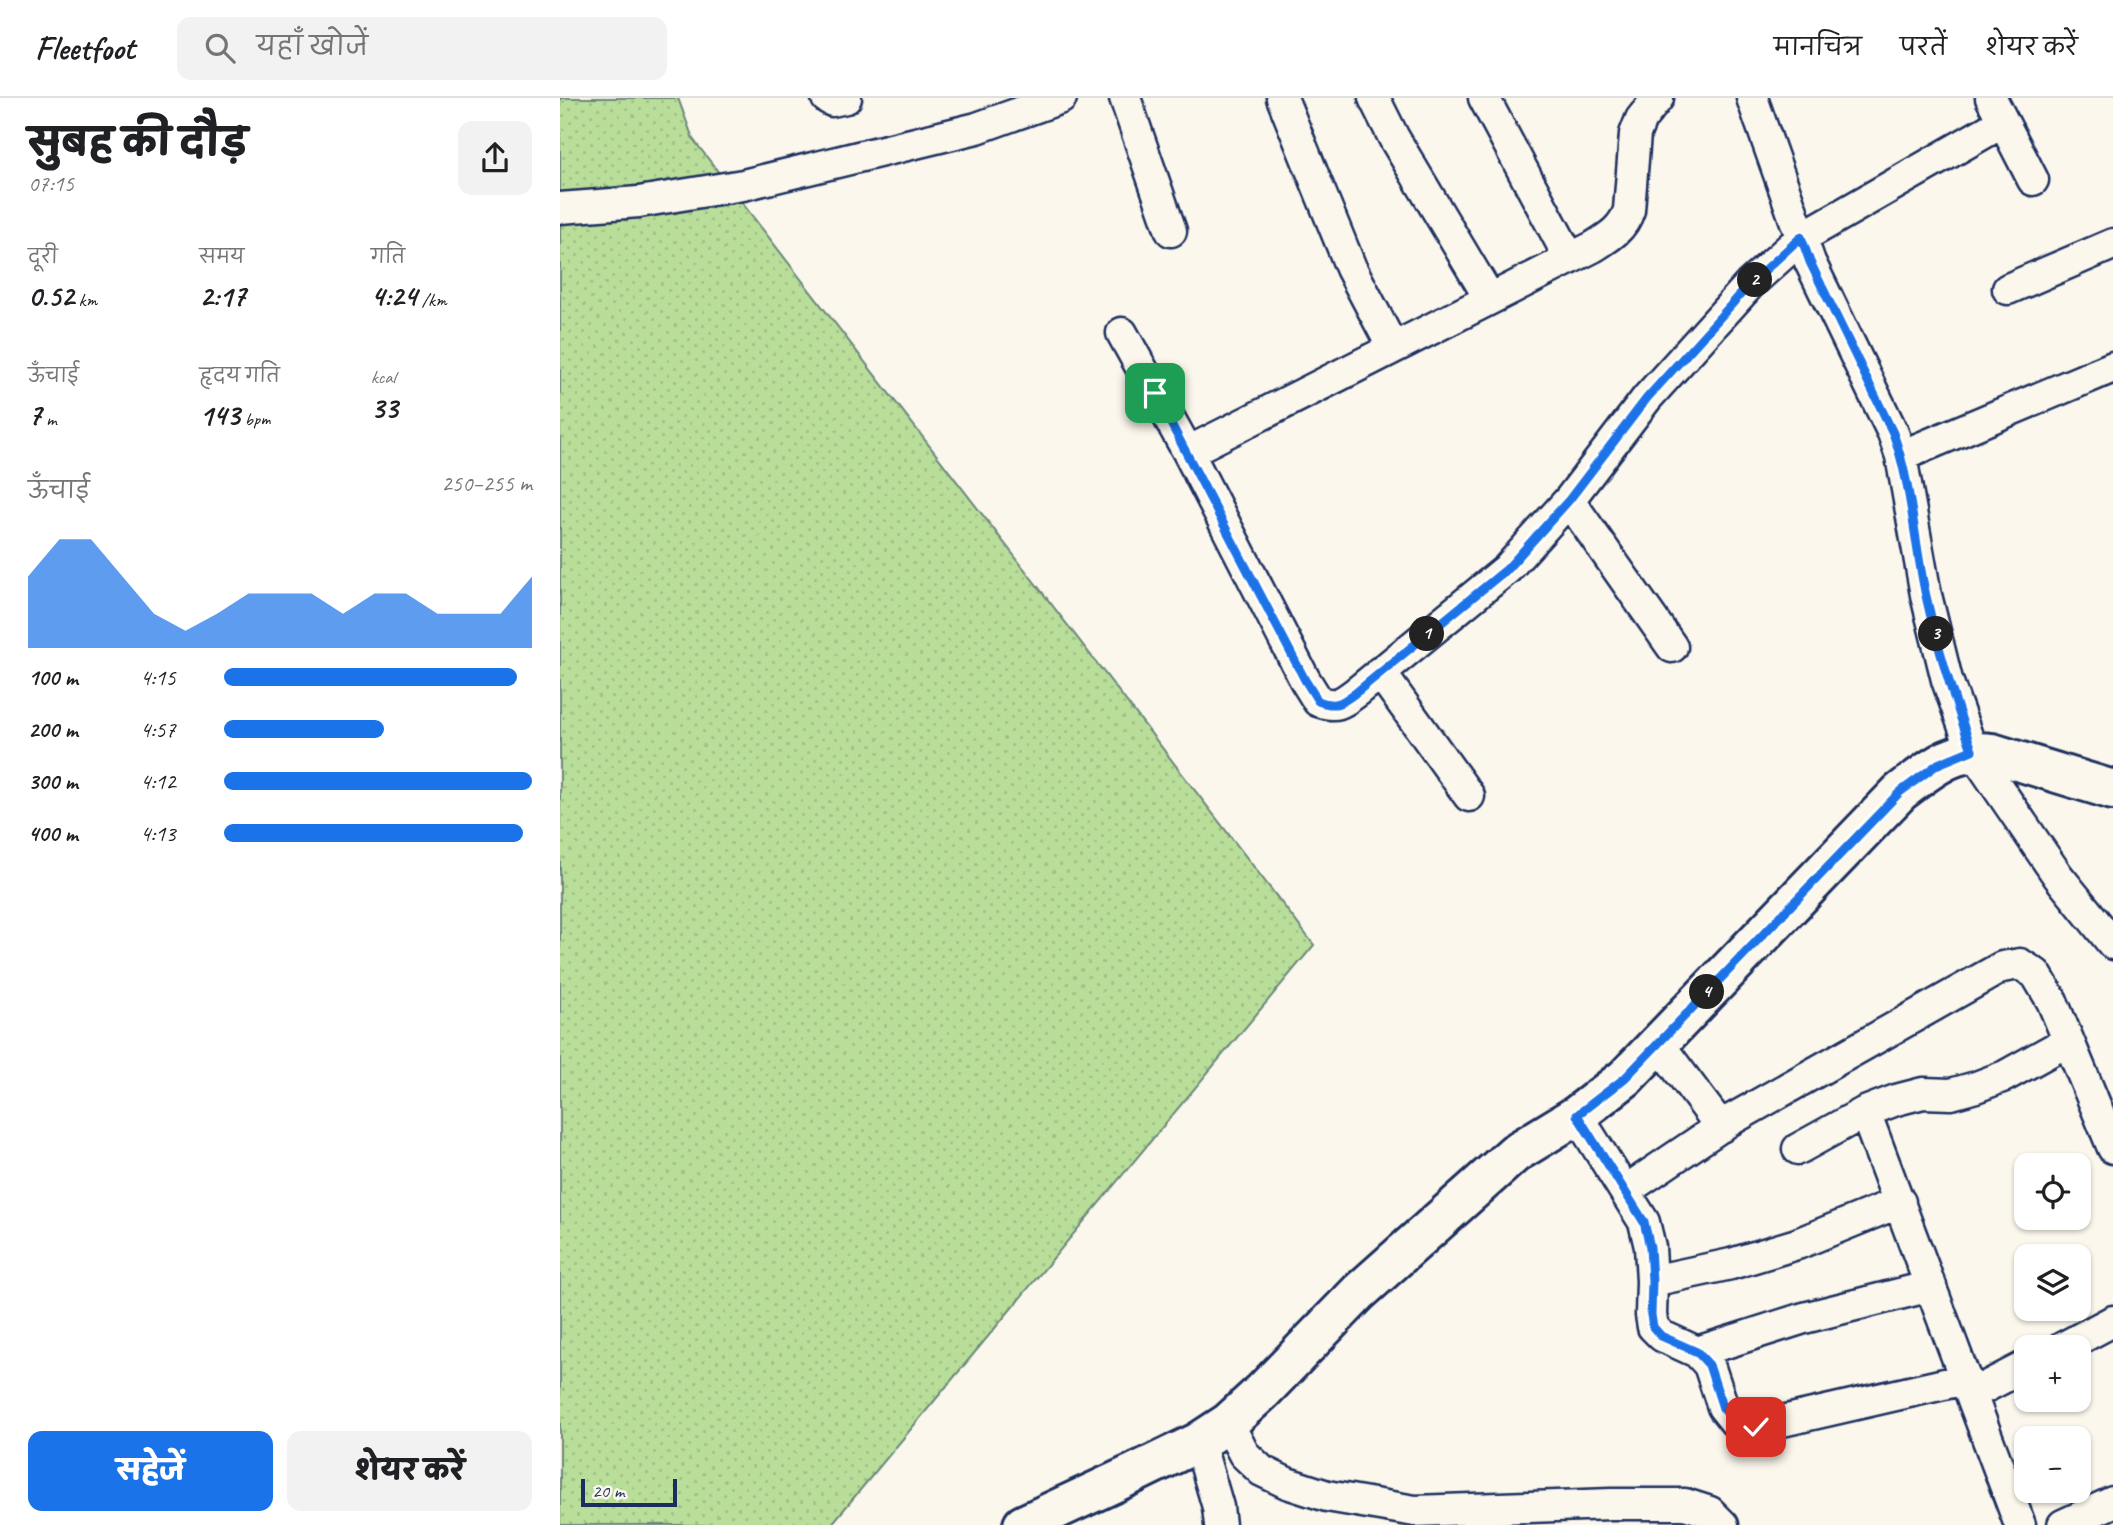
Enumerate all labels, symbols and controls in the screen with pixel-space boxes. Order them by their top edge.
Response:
search box [177,17,667,80]
text: Fleetfoot [35,27,135,69]
icon: search [201,29,239,67]
text: यहाँ खोजें [257,30,368,63]
text: मानचित्र [1774,32,1862,62]
text: परतें [1900,32,1947,62]
text: शेयर करें [1985,32,2078,62]
text: सुबह की दौड़ [28,119,247,166]
button: share [458,121,532,195]
text: 07:15 [28,169,74,198]
text: दूरी [28,245,58,269]
text: समय [199,245,245,269]
text: गति [371,245,405,269]
pin: 2 [1738,262,1772,298]
text: 2 [1750,267,1759,291]
text: 0.52 [28,277,74,315]
text: 2:17 [199,277,246,315]
text: 4:24 [371,277,417,315]
text: km [74,288,97,312]
text: /km [417,288,447,312]
pin [1125,363,1185,423]
text: ऊँचाई [28,364,79,388]
text: हृदय गति [199,364,280,388]
text: kcal [371,365,396,389]
icon: arrive [1136,374,1174,412]
text: 33 [371,389,398,427]
text: 7 [28,396,41,434]
text: 143 [199,396,240,434]
text: m [41,407,57,431]
text: bpm [240,407,271,431]
text: 250–255 m [441,469,532,498]
text: ऊँचाई [28,476,90,505]
pin: 1 [1410,616,1444,652]
pin: 3 [1918,616,1954,652]
text: 1 [1422,621,1431,645]
text: 3 [1931,621,1940,645]
text: 100 m [28,663,78,692]
text: 4:15 [140,663,176,692]
text: 200 m [28,715,78,744]
text: 4:57 [140,715,176,744]
text: 300 m [28,767,78,796]
text: 4:12 [140,767,176,796]
text: 400 m [28,819,78,848]
text: 4:13 [140,819,176,848]
pin: 4 [1690,974,1724,1010]
text: 4 [1702,979,1711,1003]
map controls [2014,1153,2091,1503]
button: locate [2014,1153,2091,1230]
button: layers [2014,1244,2091,1321]
button: + [2014,1335,2091,1412]
pin [1726,1397,1786,1457]
icon: check [1737,1408,1775,1446]
button: − [2014,1426,2091,1503]
button: सहेजें [28,1431,273,1511]
button: शेयर करें [287,1431,532,1511]
scale bar [581,1476,677,1508]
text: 20 m [592,1479,624,1503]

